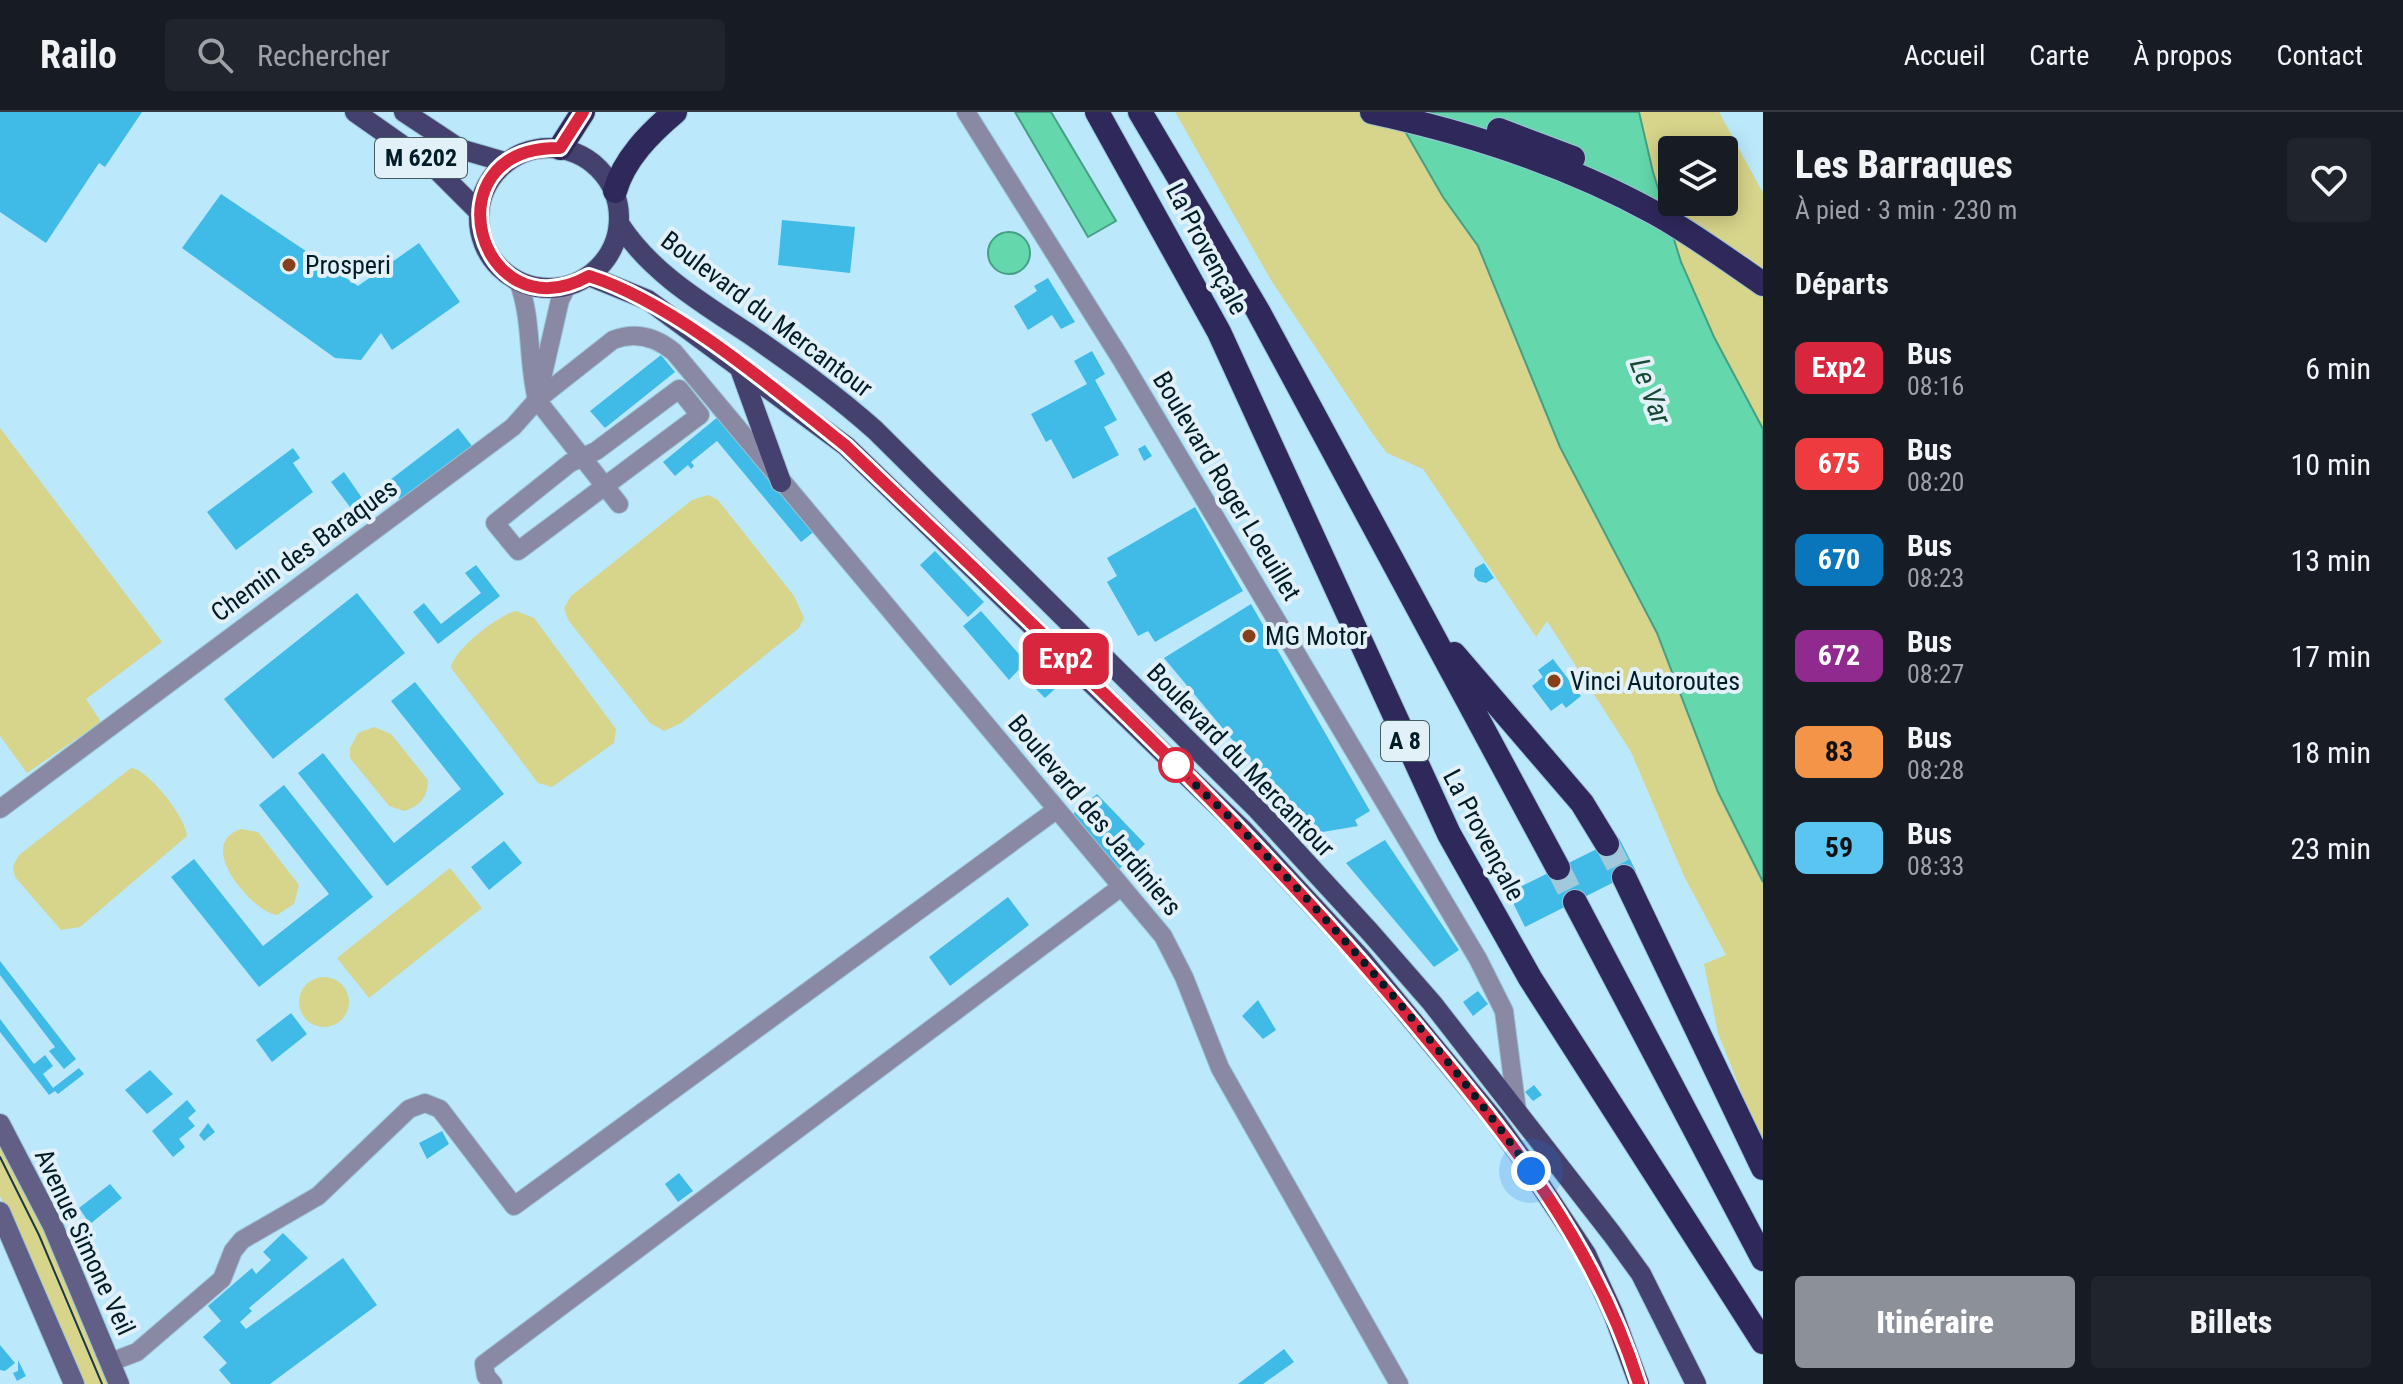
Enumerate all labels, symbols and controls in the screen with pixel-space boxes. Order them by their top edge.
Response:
search box [165,19,725,91]
text: Railo [40,33,117,77]
icon: search [193,33,237,77]
text: Rechercher [257,38,390,73]
text: Accueil [1904,39,1985,72]
text: Carte [2029,39,2089,72]
text: À propos [2133,39,2233,72]
text: Contact [2277,39,2363,72]
map controls [1658,136,1738,216]
button: layers [1658,136,1738,216]
road number: M 6202 [375,138,467,178]
button: heart [2287,138,2371,222]
text: Les Barraques [1795,143,2013,187]
street label: La Provençale [1160,178,1254,320]
text: À pied · 3 min · 230 m [1795,195,2017,225]
street label: Boulevard du Mercantour [655,225,879,403]
place label: Prosperi [305,250,391,280]
marker: Prosperi [280,256,298,274]
text: Départs [1795,266,1889,301]
text: Bus [1907,336,1952,371]
text: Exp2 [1812,351,1866,384]
text: 6 min [2305,351,2371,386]
water label: Le Var [1623,354,1678,429]
street label: Boulevard Roger Loeuillet [1147,366,1307,606]
text: 08:16 [1907,371,1964,401]
text: Bus [1907,432,1952,467]
text: 675 [1818,447,1860,480]
text: 10 min [2290,447,2371,482]
text: 08:20 [1907,467,1964,497]
street label: Chemin des Baraques [205,472,403,628]
text: Bus [1907,528,1952,563]
text: 670 [1818,543,1860,576]
text: 13 min [2290,543,2371,578]
text: 08:23 [1907,563,1964,593]
place label: MG Motor [1265,621,1367,651]
text: Bus [1907,624,1952,659]
marker: MG Motor [1240,627,1258,645]
line badge: Exp2 [1010,633,1122,685]
text: 672 [1818,639,1860,672]
text: 17 min [2290,639,2371,674]
text: Exp2 [1039,642,1093,675]
street label: Boulevard du Mercantour [1141,657,1341,863]
text: 08:27 [1907,659,1964,689]
place label: Vinci Autoroutes [1570,666,1740,696]
marker: Vinci Autoroutes [1545,672,1563,690]
street label: Boulevard des Jardiniers [1002,709,1188,921]
text: Bus [1907,720,1952,755]
road number: A 8 [1381,721,1429,761]
text: 83 [1825,735,1853,768]
text: 18 min [2290,735,2371,770]
unlabelled marker [1159,748,1193,782]
text: 08:28 [1907,755,1964,785]
street label: La Provençale [1437,764,1531,906]
text: Bus [1907,816,1952,851]
text: 59 [1825,831,1853,864]
text: 23 min [2290,831,2371,866]
text: 08:33 [1907,851,1964,881]
street label: Avenue Simone Veil [29,1144,141,1340]
your location [1511,1151,1551,1191]
button: Itinéraire [1795,1276,2075,1368]
button: Billets [2091,1276,2371,1368]

